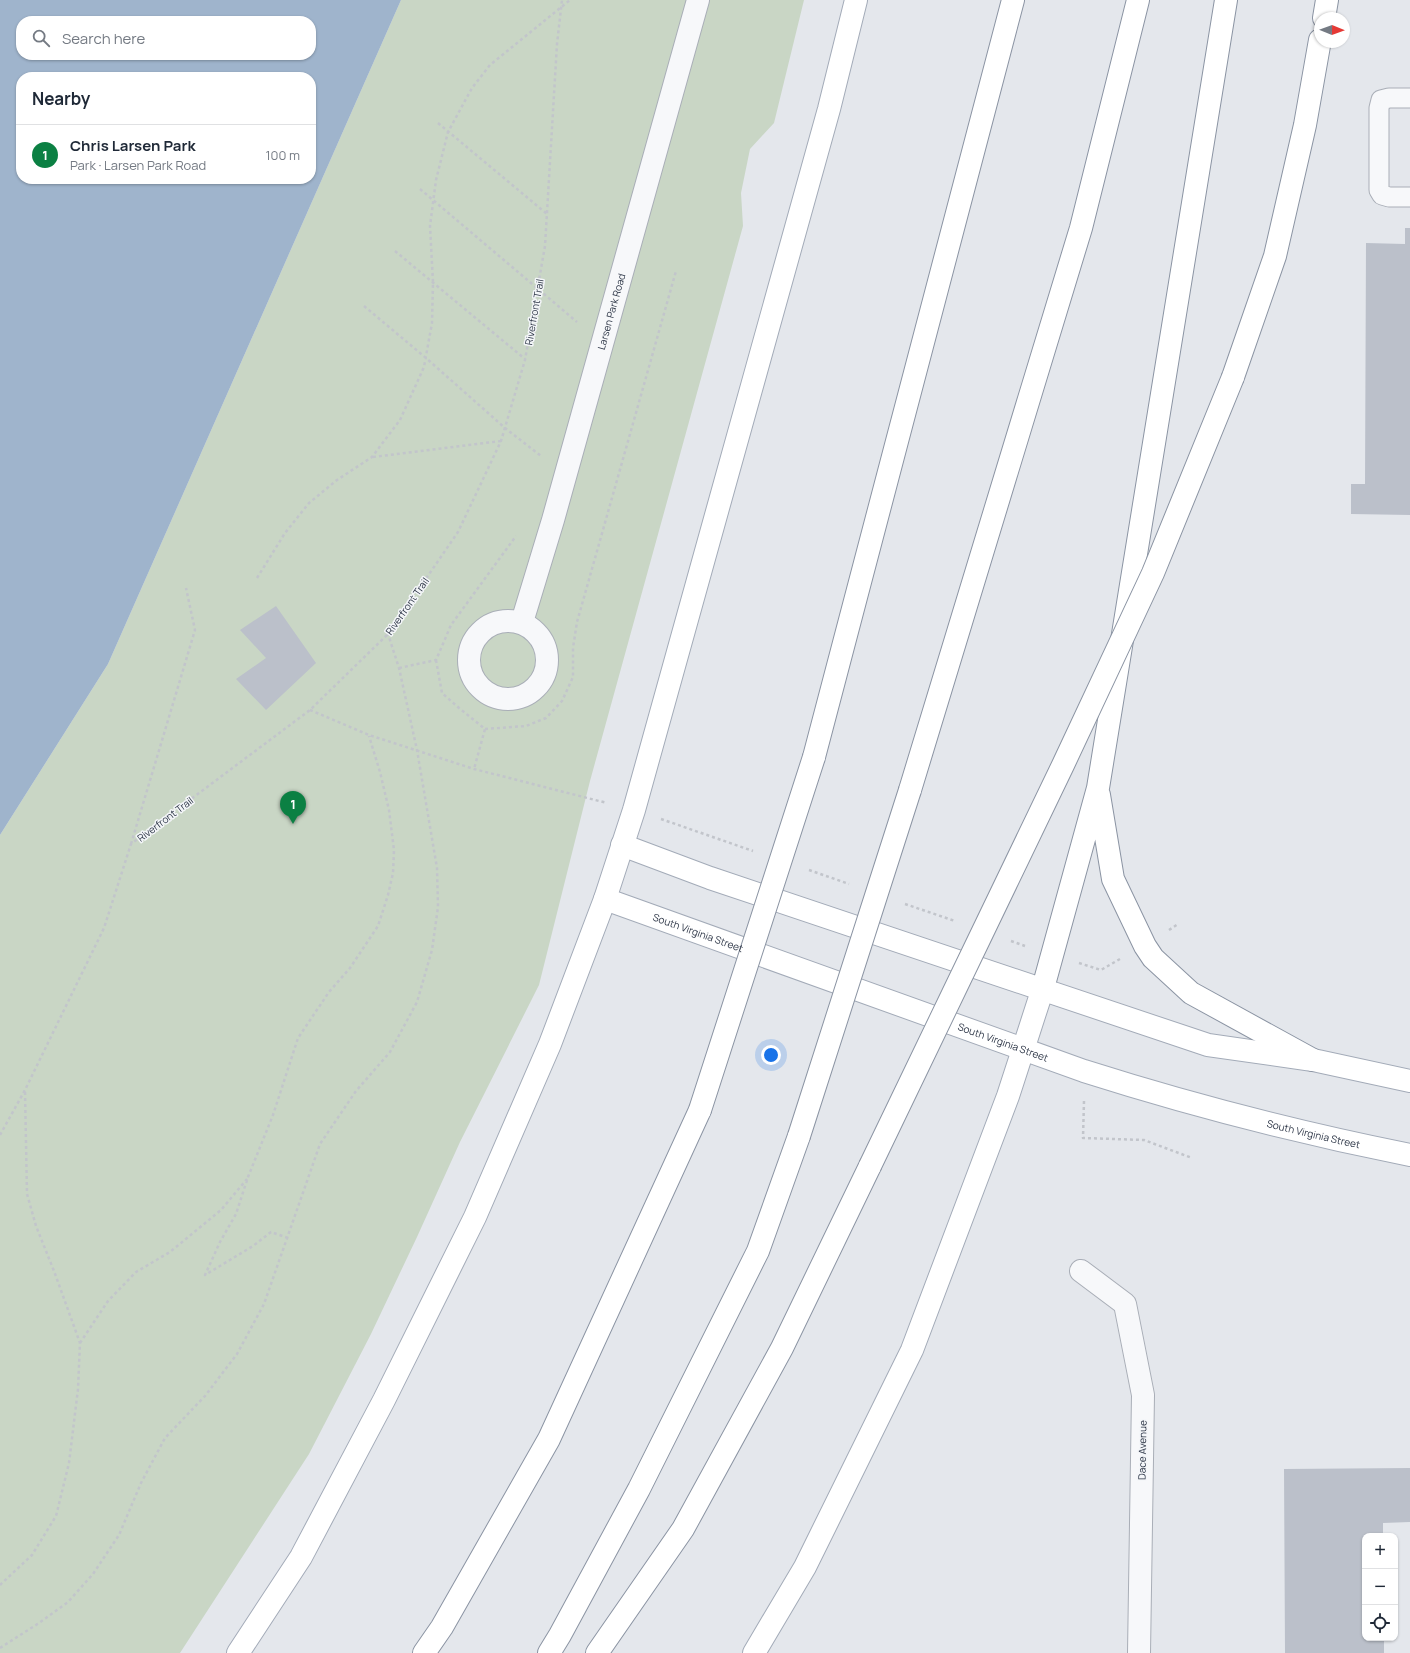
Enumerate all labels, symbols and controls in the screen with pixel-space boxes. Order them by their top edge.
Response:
north arrow [1314,12,1350,48]
search box [16,16,316,60]
icon: search [30,27,52,49]
text: Search here [62,28,145,49]
text: Nearby [32,87,90,110]
text: Chris Larsen Park [70,135,195,156]
text: 1 [42,146,48,164]
text: 100 m [265,146,300,164]
text: Park · Larsen Park Road [70,156,206,174]
street label: Larsen Park Road [594,272,628,351]
street label: Riverfront Trail [521,278,547,346]
street label: Riverfront Trail [382,575,432,637]
pin: 1 [280,791,306,824]
street label: Riverfront Trail [134,793,196,845]
street label: South Virginia Street [651,910,745,955]
street label: South Virginia Street [956,1019,1050,1065]
your location [761,1045,781,1065]
street label: South Virginia Street [1266,1116,1361,1151]
street label: Dace Avenue [1134,1420,1150,1480]
map controls [1362,1533,1398,1641]
button: + [1362,1533,1398,1569]
button: − [1362,1569,1398,1605]
button: locate [1362,1605,1398,1641]

